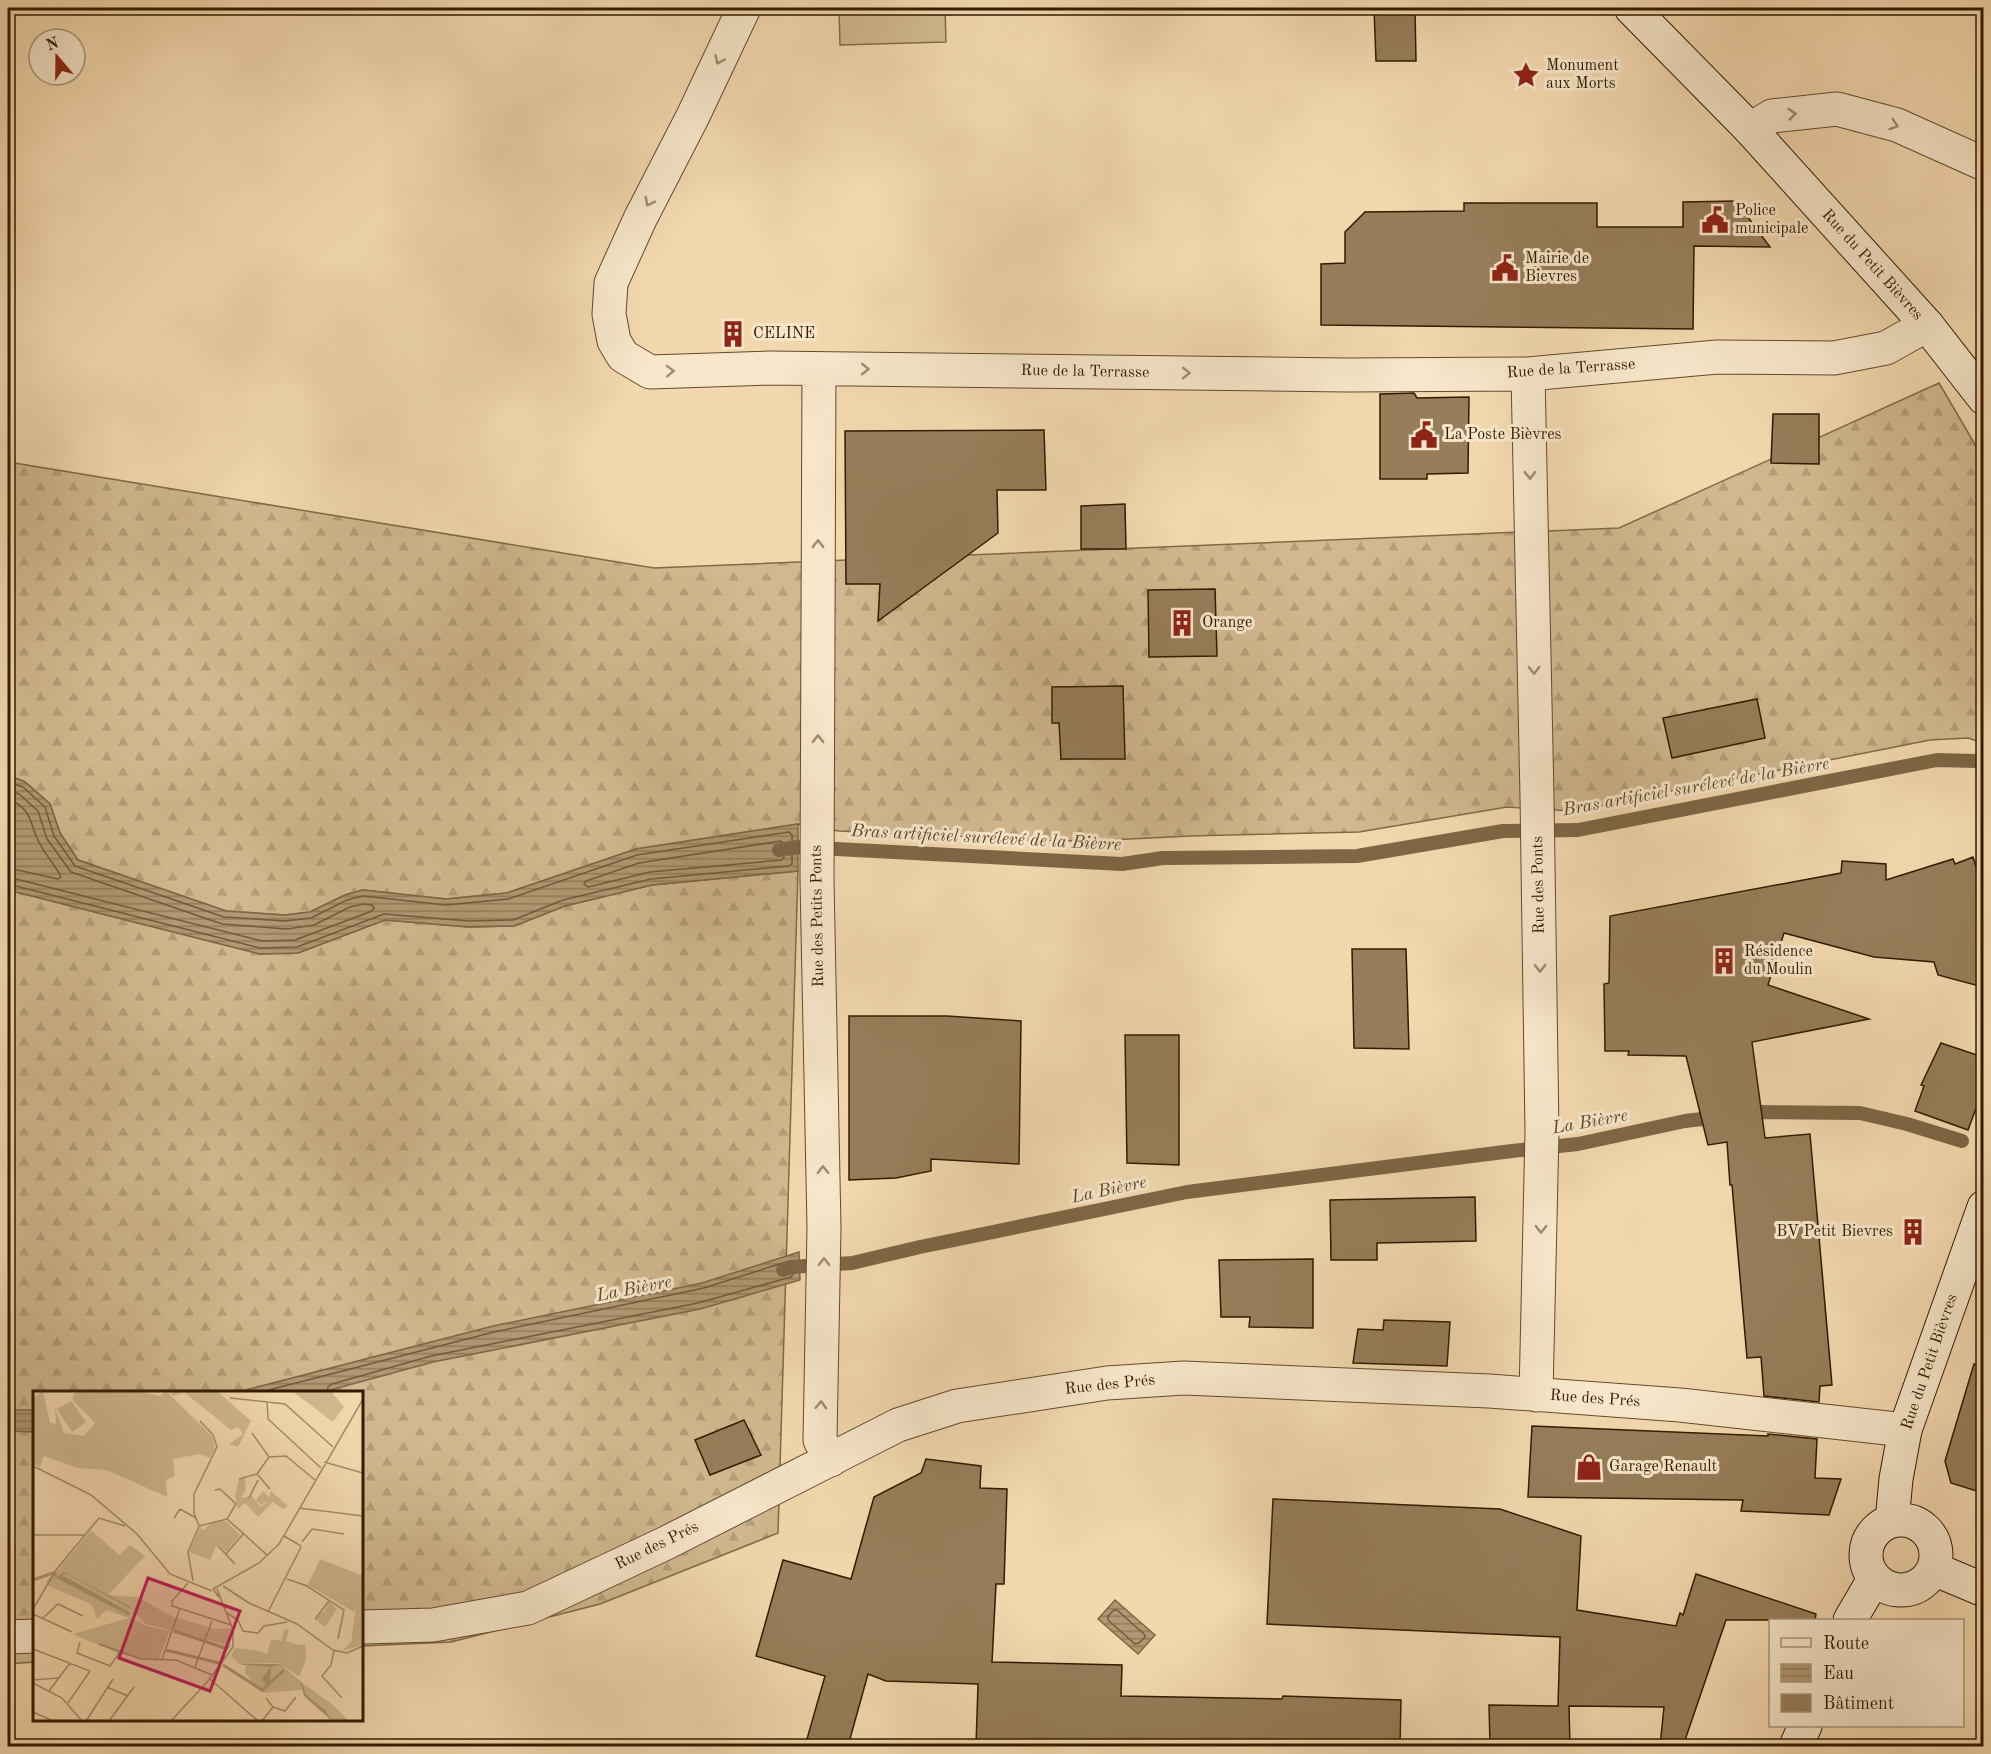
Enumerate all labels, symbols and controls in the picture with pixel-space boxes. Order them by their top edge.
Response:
north arrow [27,27,87,87]
text: N [44,35,62,54]
one-way arrow [715,54,727,65]
place label: Monument aux Morts [1546,58,1619,92]
place icon: Monument aux Morts [1511,60,1541,90]
one-way arrow [1788,108,1797,121]
one-way arrow [1888,117,1899,130]
one-way arrow [644,196,656,207]
place label: Police municipale [1735,203,1808,237]
public building icon: Police municipale [1700,205,1730,235]
street label: Rue du Petit Bièvres [1818,207,1926,323]
place label: Mairie de Bievres [1525,251,1589,285]
public building icon: Mairie de Bievres [1490,253,1520,283]
building icon: CELINE [718,319,748,349]
place label: CELINE [753,326,815,342]
street label: Rue de la Terrasse [1506,357,1636,381]
one-way arrow [860,363,869,375]
street label: Rue de la Terrasse [1021,363,1149,381]
one-way arrow [665,365,674,377]
one-way arrow [1181,367,1190,379]
public building icon: La Poste Bièvres [1409,420,1439,450]
place label: La Poste Bièvres [1444,427,1562,443]
one-way arrow [1524,470,1536,479]
one-way arrow [812,540,824,549]
building icon: Orange [1167,608,1197,638]
place label: Orange [1202,615,1252,631]
one-way arrow [1528,665,1541,674]
one-way arrow [812,735,824,744]
water label: Bras artificiel surélevé de la Bièvre [1560,755,1831,820]
water label: Bras artificiel surélevé de la Bièvre [849,822,1122,854]
street label: Rue des Ponts [1530,836,1548,934]
street label: Rue des Petits Ponts [809,845,827,987]
place label: Résidence du Moulin [1744,944,1813,978]
building icon: Résidence du Moulin [1709,946,1739,976]
one-way arrow [1534,964,1546,973]
water label: La Bièvre [1550,1107,1629,1138]
one-way arrow [817,1165,829,1174]
water label: La Bièvre [1069,1173,1148,1207]
building icon: BV Petit Bievres [1898,1217,1928,1247]
place label: BV Petit Bievres [1776,1224,1893,1240]
one-way arrow [1534,1225,1547,1234]
one-way arrow [818,1258,830,1267]
water label: La Bièvre [594,1273,673,1305]
street label: Rue du Petit Bièvres [1899,1292,1961,1432]
street label: Rue des Prés [1064,1372,1156,1398]
street label: Rue des Prés [1549,1388,1641,1410]
inset map [33,1391,363,1721]
one-way arrow [814,1400,827,1409]
shop icon: Garage Renault [1574,1452,1604,1482]
place label: Garage Renault [1609,1459,1718,1475]
street label: Rue des Prés [613,1519,701,1573]
legend [1769,1619,1964,1727]
text: Route [1823,1635,1869,1653]
text: Eau [1823,1665,1854,1683]
text: Bâtiment [1823,1695,1894,1713]

